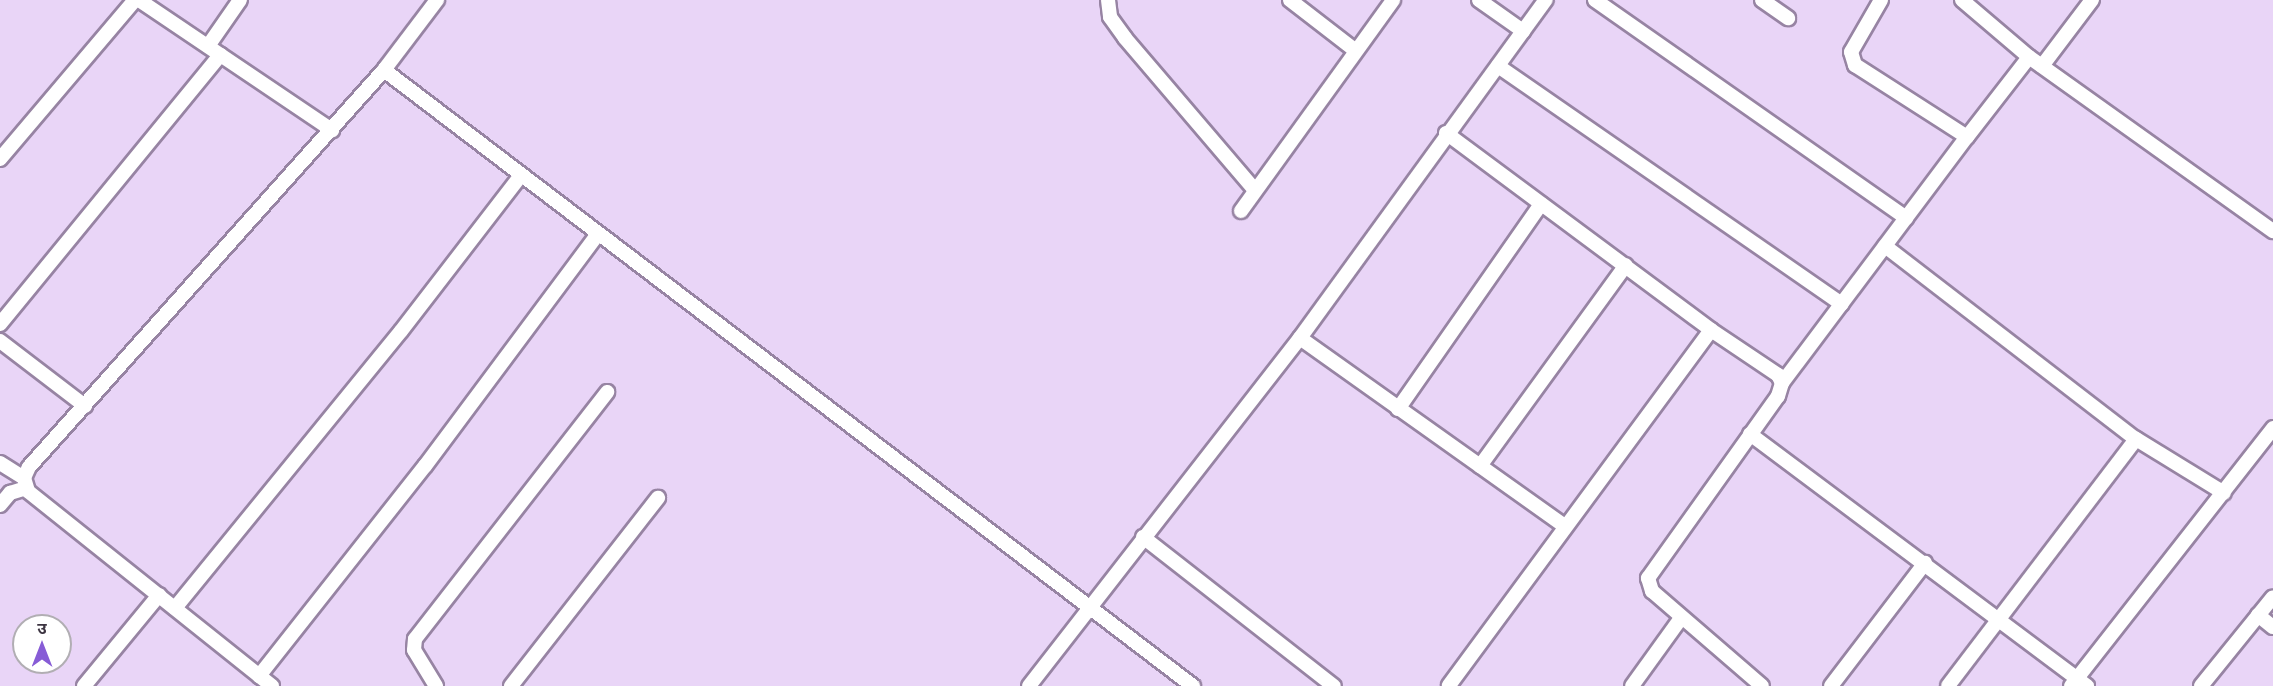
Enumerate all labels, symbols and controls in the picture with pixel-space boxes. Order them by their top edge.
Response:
north arrow [12,614,72,674]
text: उ [37,619,47,637]

